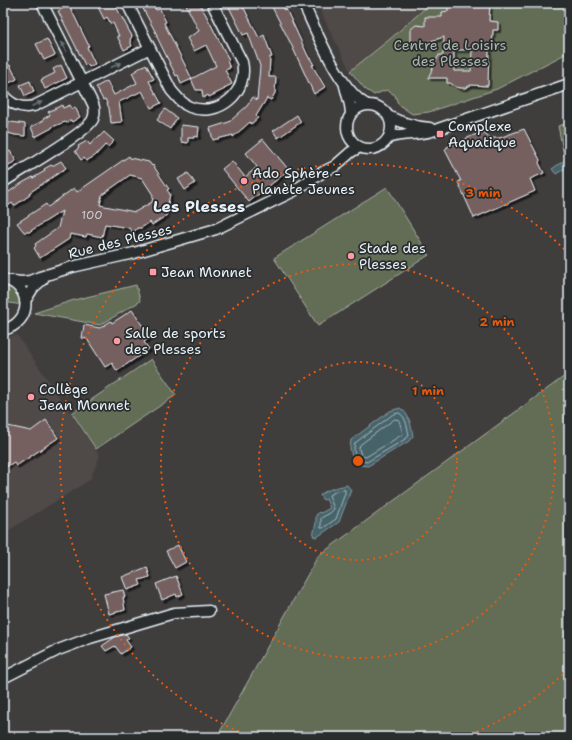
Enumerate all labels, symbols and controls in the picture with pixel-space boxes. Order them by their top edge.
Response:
park label: Centre de Loisirs des Plesses [393,36,507,70]
one-way arrow [61,41,68,53]
one-way arrow [110,62,122,68]
one-way arrow [32,101,43,107]
place label: Complexe Aquatique [448,117,517,151]
marker: Complexe Aquatique [435,129,445,139]
place label: Ado Sphère - Planète Jeunes [252,164,355,198]
marker: Ado Sphère - Planète Jeunes [239,176,249,186]
text: 3 min [466,185,501,201]
district label: Les Plesses [153,196,245,217]
house number: 100 [81,207,103,223]
street label: Rue des Plesses [66,219,174,263]
place label: Stade des Plesses [359,239,426,273]
marker: Stade des Plesses [346,251,356,261]
place label: Jean Monnet [161,263,252,281]
marker: Jean Monnet [148,267,158,277]
text: 2 min [480,314,515,330]
place label: Salle de sports des Plesses [125,324,226,358]
marker: Salle de sports des Plesses [112,336,122,346]
place label: Collège Jean Monnet [39,380,130,414]
text: 1 min [412,383,444,399]
marker: Collège Jean Monnet [26,392,36,402]
centre of rings [351,454,365,468]

